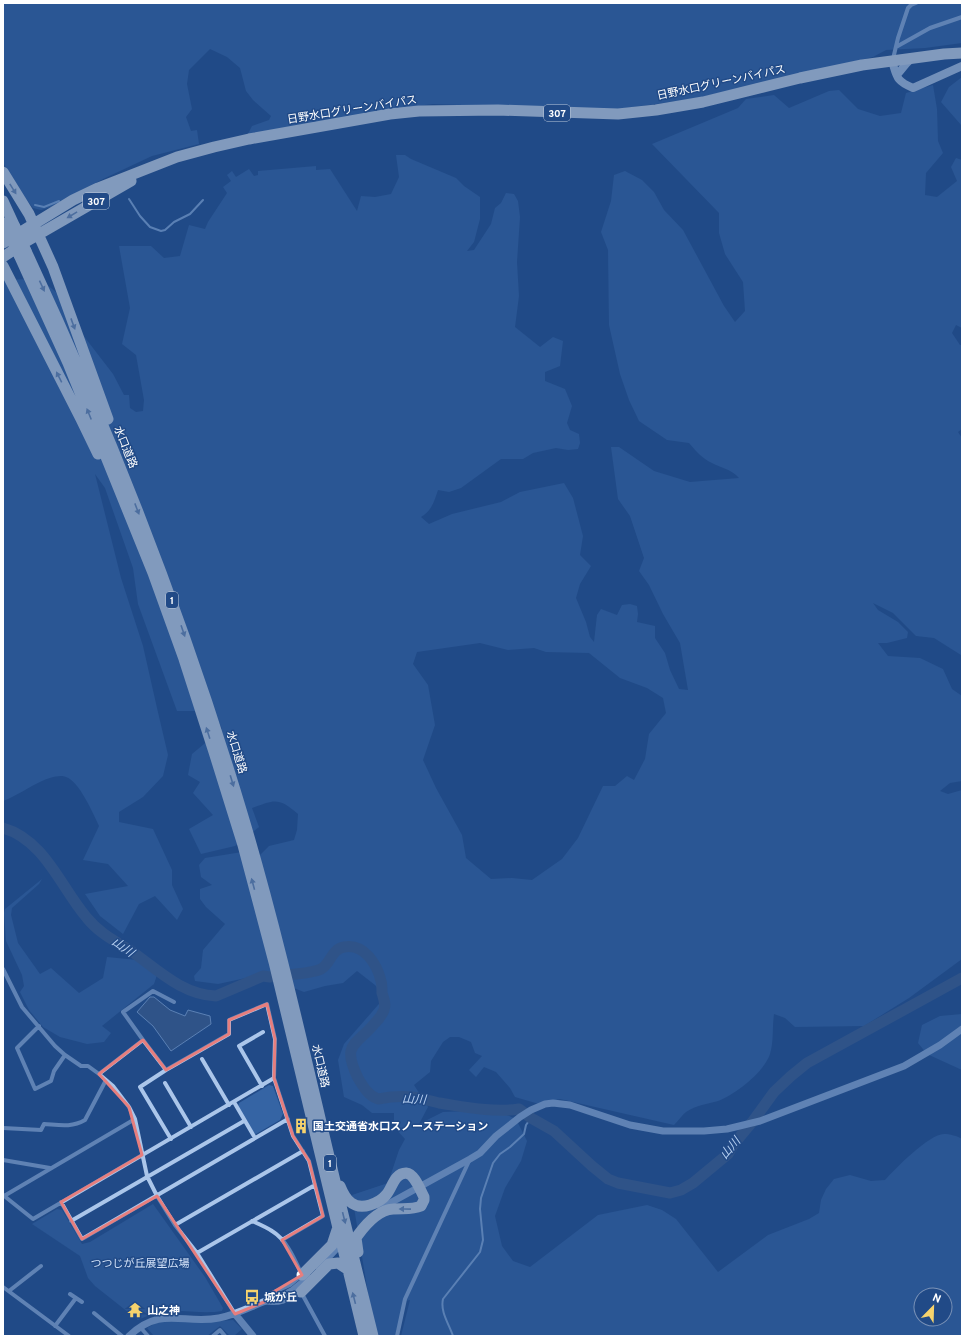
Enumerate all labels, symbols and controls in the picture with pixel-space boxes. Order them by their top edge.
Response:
street label: 日野水口グリーンバイパス [656,62,787,103]
street label: 日野水口グリーンバイパス [286,93,418,127]
road number: 307 [544,105,570,121]
one-way arrow [10,183,17,195]
road number: 307 [83,193,109,209]
one-way arrow [66,212,78,219]
one-way arrow [39,281,45,292]
one-way arrow [70,318,76,330]
one-way arrow [56,371,62,382]
one-way arrow [85,408,91,420]
street label: 水口道路 [110,424,140,470]
one-way arrow [134,503,140,515]
road number: 1 [166,592,178,608]
one-way arrow [180,625,186,637]
one-way arrow [205,726,211,738]
street label: 水口道路 [223,729,249,775]
one-way arrow [229,775,235,787]
one-way arrow [250,878,256,890]
water label: 山川 [108,934,138,962]
street label: 水口道路 [308,1043,332,1089]
water label: 山川 [401,1091,428,1109]
building icon: 国土交通省水口スノーステーション [292,1117,310,1135]
place label: 国土交通省水口スノーステーション [313,1120,488,1134]
water label: 山川 [717,1133,746,1163]
road number: 1 [324,1155,336,1171]
one-way arrow [398,1206,411,1212]
one-way arrow [341,1211,347,1224]
park label: つつじが丘展望広場 [91,1257,190,1271]
north arrow [913,1287,953,1327]
bus stop icon: 城が丘 [243,1288,261,1306]
place label: 城が丘 [264,1291,297,1305]
text: N [930,1291,943,1307]
one-way arrow [351,1292,357,1304]
temple icon: 山之神 [126,1301,144,1319]
place label: 山之神 [147,1304,180,1318]

